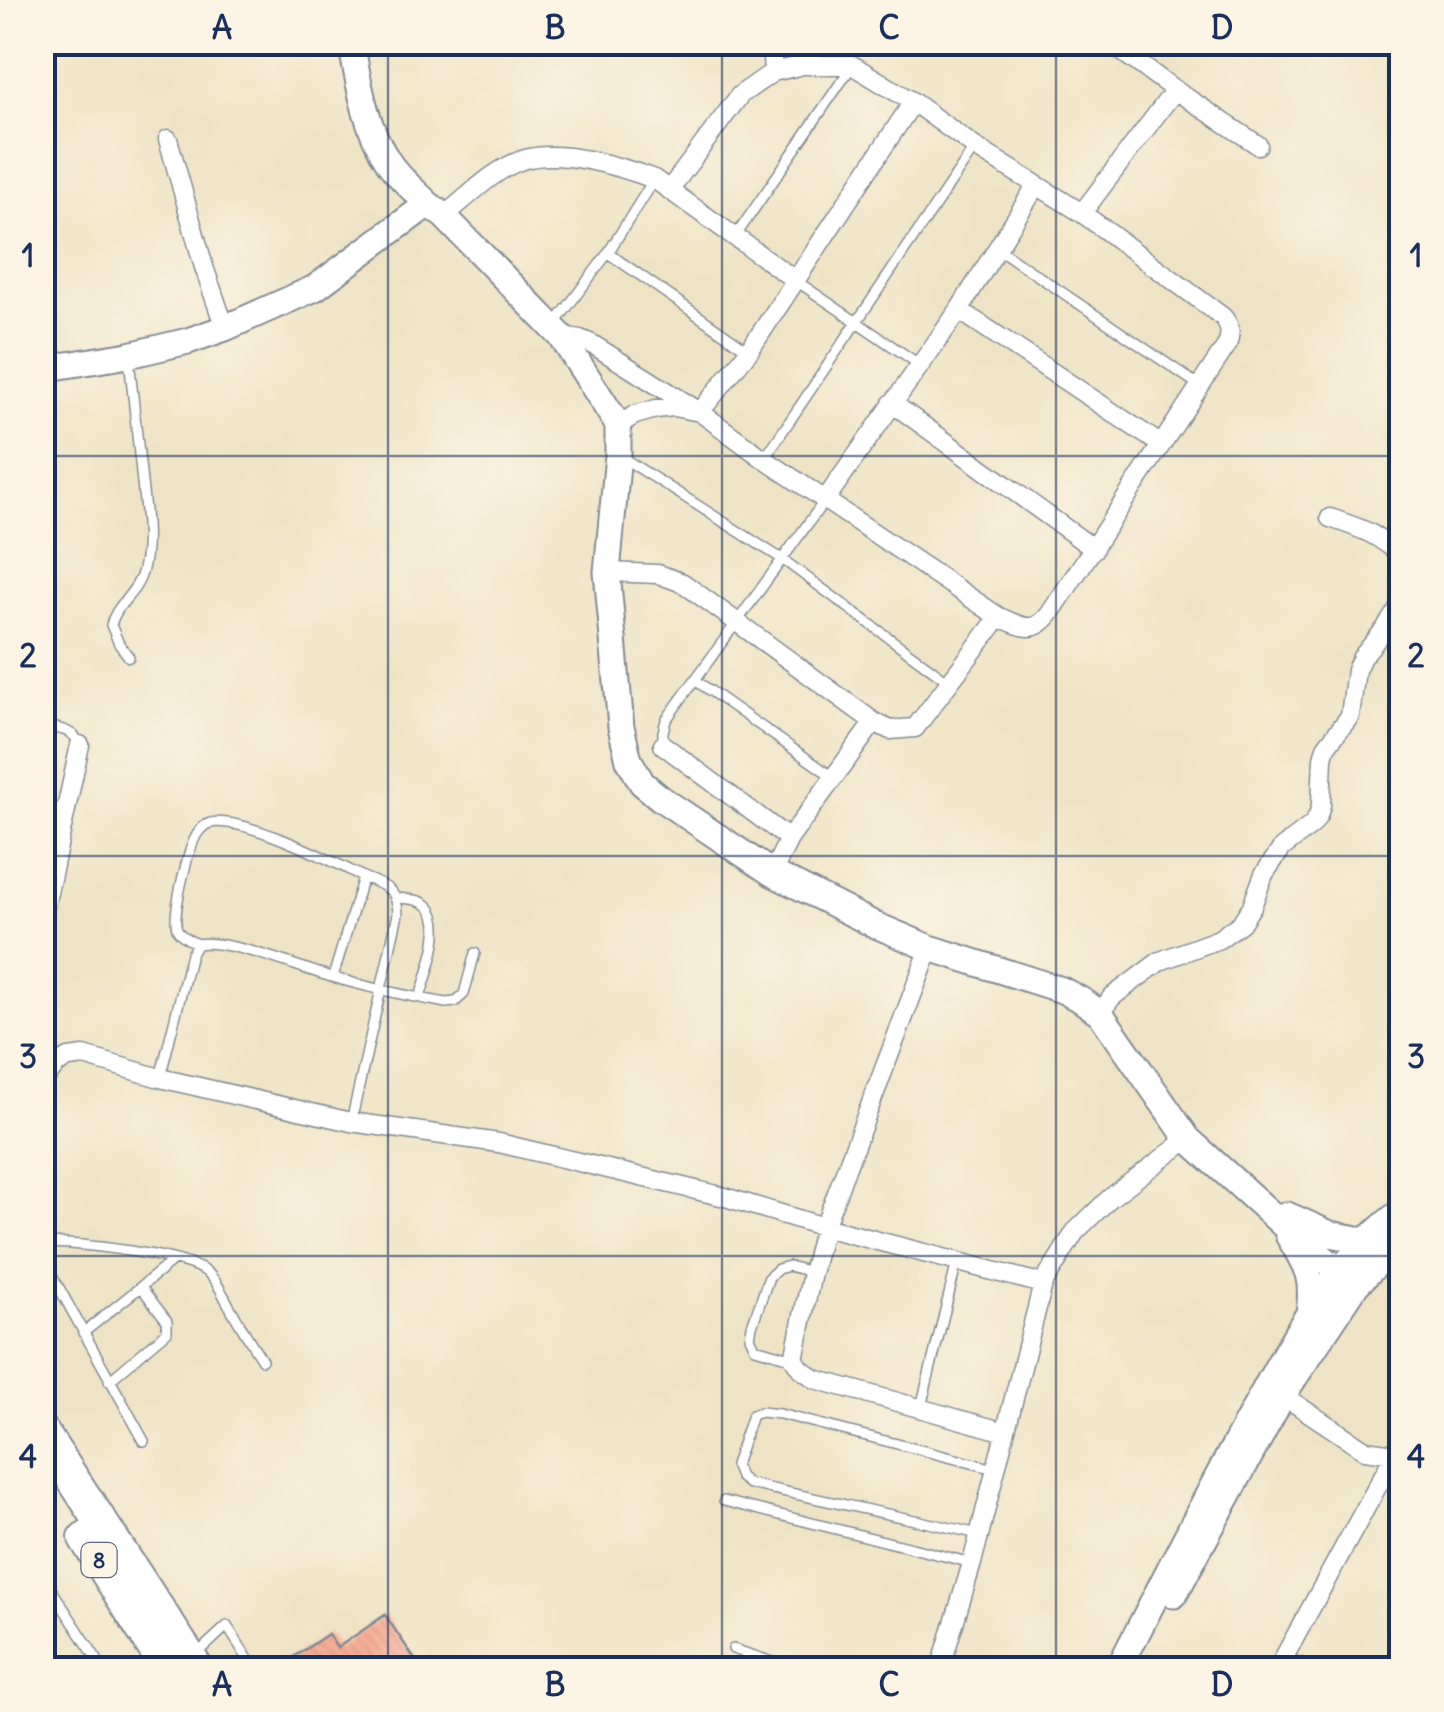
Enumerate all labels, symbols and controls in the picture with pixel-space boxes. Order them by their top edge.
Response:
text: A [212,7,232,48]
text: B [545,7,565,48]
text: C [878,7,900,48]
text: D [1211,7,1233,48]
text: 1 [22,235,34,276]
text: 1 [1410,235,1422,276]
text: 2 [19,635,37,676]
text: 2 [1407,635,1425,676]
text: 3 [19,1036,37,1077]
text: 3 [1407,1036,1425,1077]
text: 4 [19,1436,37,1477]
text: 4 [1407,1436,1425,1477]
road number: 8 [82,1543,116,1577]
text: A [212,1664,232,1705]
text: B [545,1664,565,1705]
text: C [878,1664,900,1705]
text: D [1211,1664,1233,1705]

